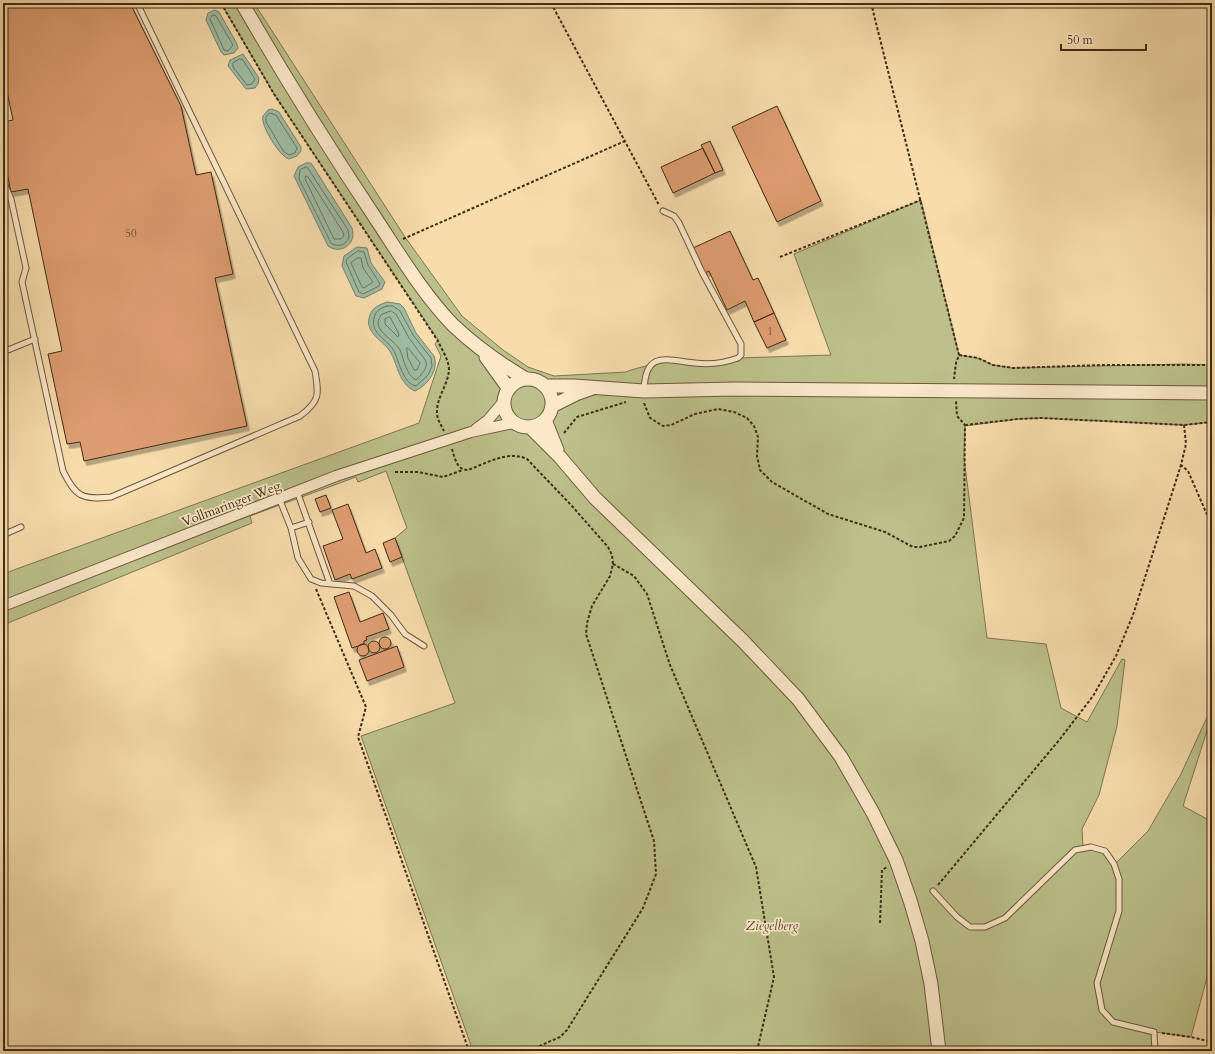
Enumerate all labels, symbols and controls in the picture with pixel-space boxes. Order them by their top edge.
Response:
scale bar [1061,26,1146,52]
text: 50 m [1067,32,1094,48]
house number: 50 [125,226,137,241]
house number: 1 [767,324,773,339]
street label: Vollmaringer Weg [179,477,284,531]
park label: Ziegelberg [746,917,798,935]

